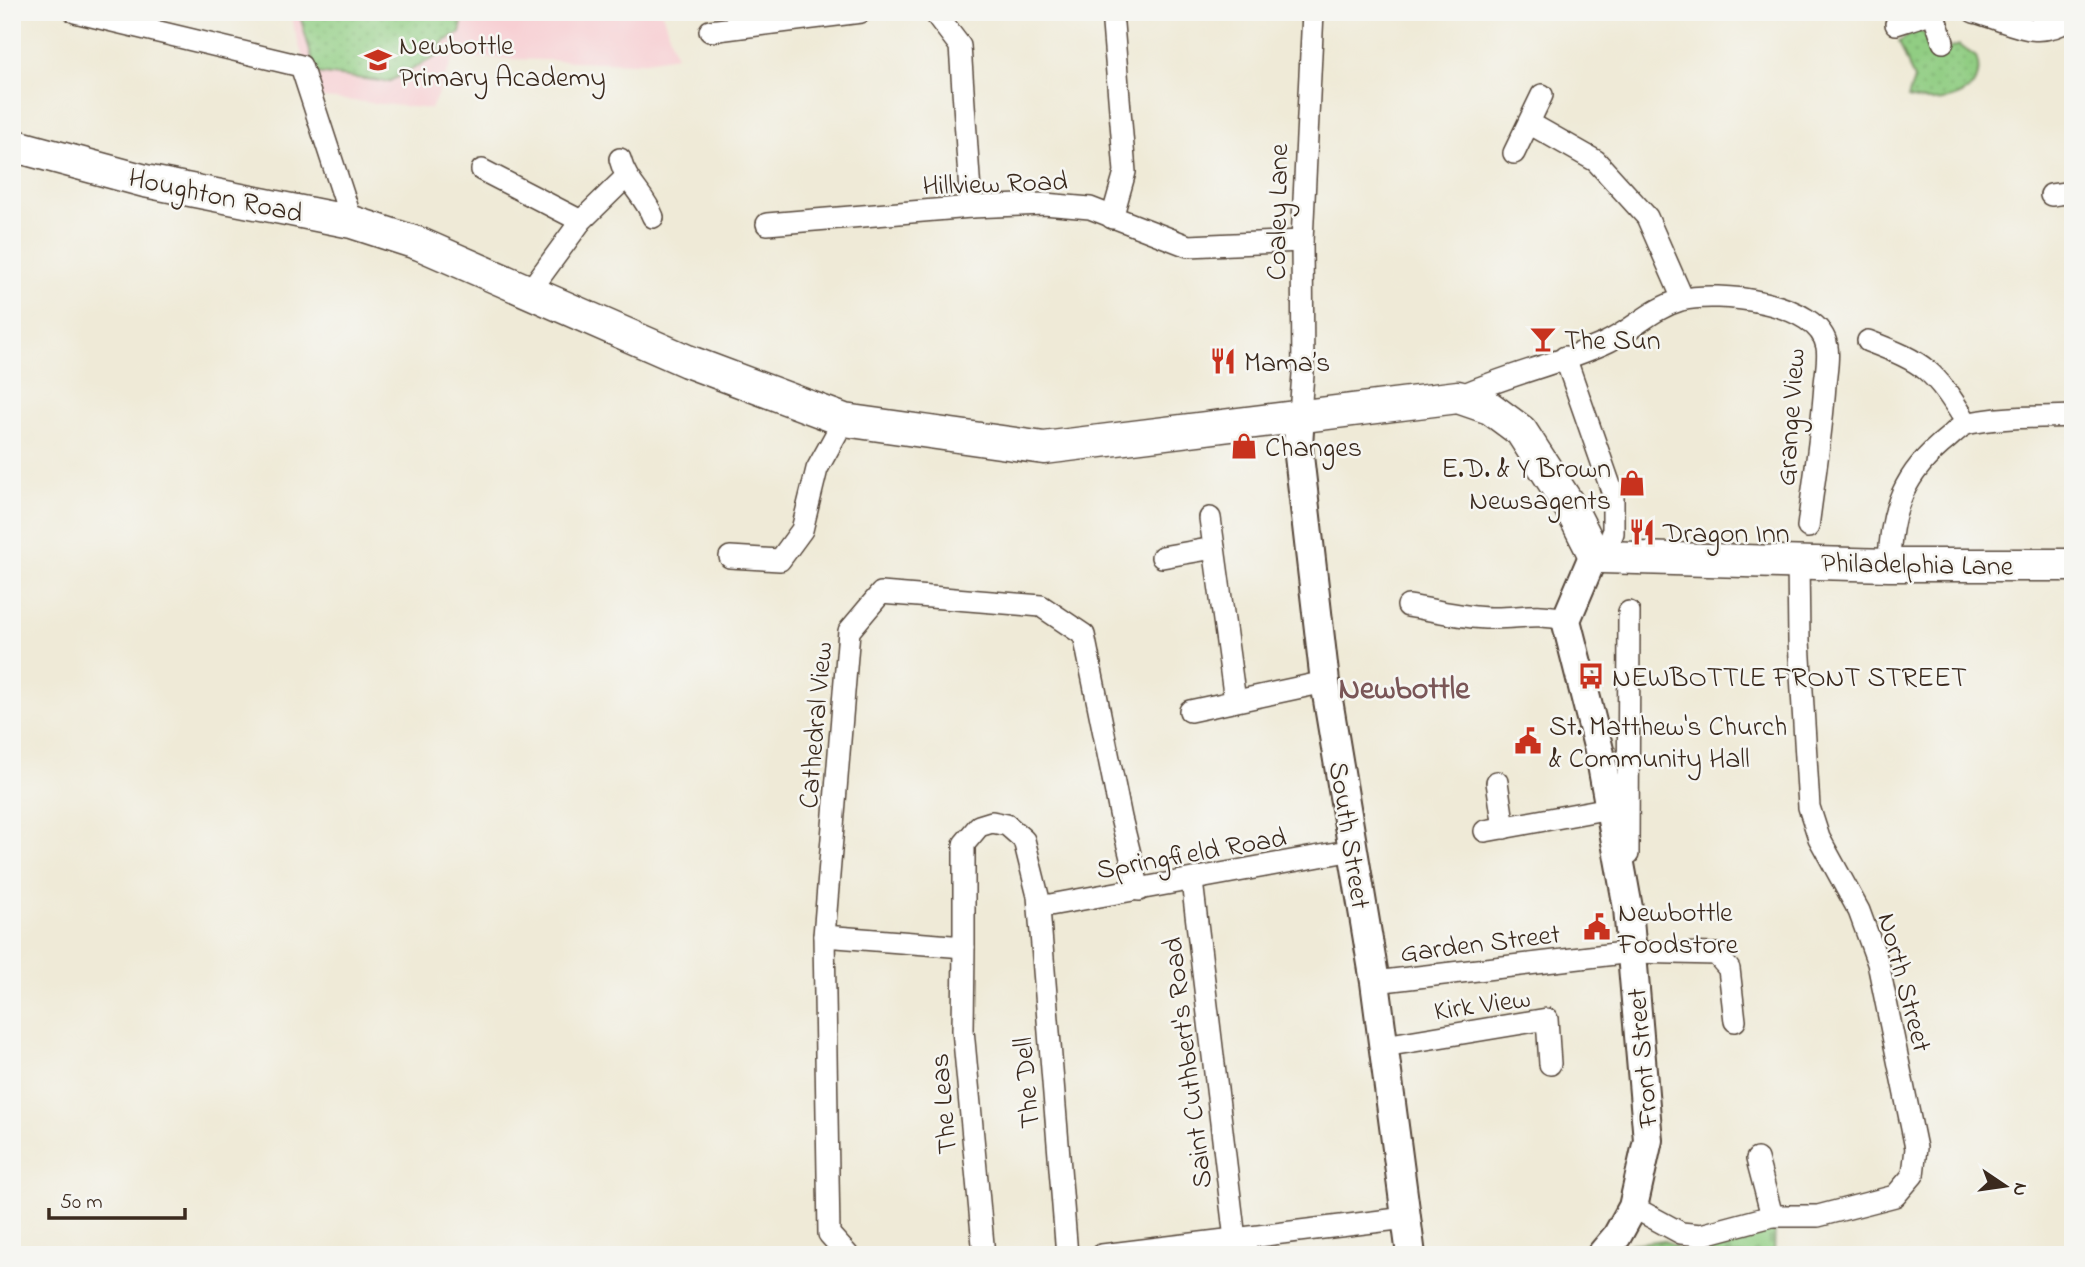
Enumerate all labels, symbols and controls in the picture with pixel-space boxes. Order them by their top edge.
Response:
place label: Newbottle Primary Academy [399,27,606,100]
school or university icon: Newbottle Primary Academy [363,45,393,75]
street label: Coaley Lane [1258,143,1301,281]
street label: Houghton Road [124,159,306,236]
street label: Hillview Road [922,162,1069,209]
place label: The Sun [1564,322,1661,363]
bar icon: The Sun [1528,324,1558,354]
place label: Mama’s [1244,344,1330,385]
restaurant icon: Mama’s [1208,346,1238,376]
street label: Grange View [1767,347,1818,487]
place label: Changes [1265,429,1362,470]
shop icon: Changes [1229,431,1259,461]
place label: E.D. & Y Brown Newsagents [1441,450,1611,523]
shop icon: E.D. & Y Brown Newsagents [1617,468,1647,498]
place label: Dragon Inn [1662,515,1790,556]
restaurant icon: Dragon Inn [1627,517,1657,547]
street label: Philadelphia Lane [1820,544,2014,589]
street label: Cathedral View [790,640,845,811]
place label: NEWBOTTLE FRONT STREET [1612,659,1967,700]
bus stop icon: NEWBOTTLE FRONT STREET [1576,661,1606,691]
district label: Newbottle [1338,667,1471,714]
place label: St. Matthew's Church & Community Hall [1549,708,1787,781]
public building icon: St. Matthew's Church & Community Hall [1513,726,1543,756]
street label: South Street [1316,759,1379,912]
street label: Springfield Road [1093,819,1290,892]
place label: Newbottle Foodstore [1617,894,1738,967]
street label: North Street [1864,909,1941,1057]
public building icon: Newbottle Foodstore [1582,912,1612,942]
street label: Garden Street [1398,915,1563,976]
street label: Saint Cuthbert's Road [1154,934,1225,1191]
street label: Kirk View [1432,979,1533,1034]
street label: Front Street [1618,986,1671,1130]
street label: The Dell [1004,1035,1053,1130]
street label: The Leas [921,1052,970,1156]
north arrow [1969,1152,2039,1222]
scale bar [49,1176,186,1220]
text: N [2004,1180,2034,1199]
text: 50 m [60,1188,103,1218]

